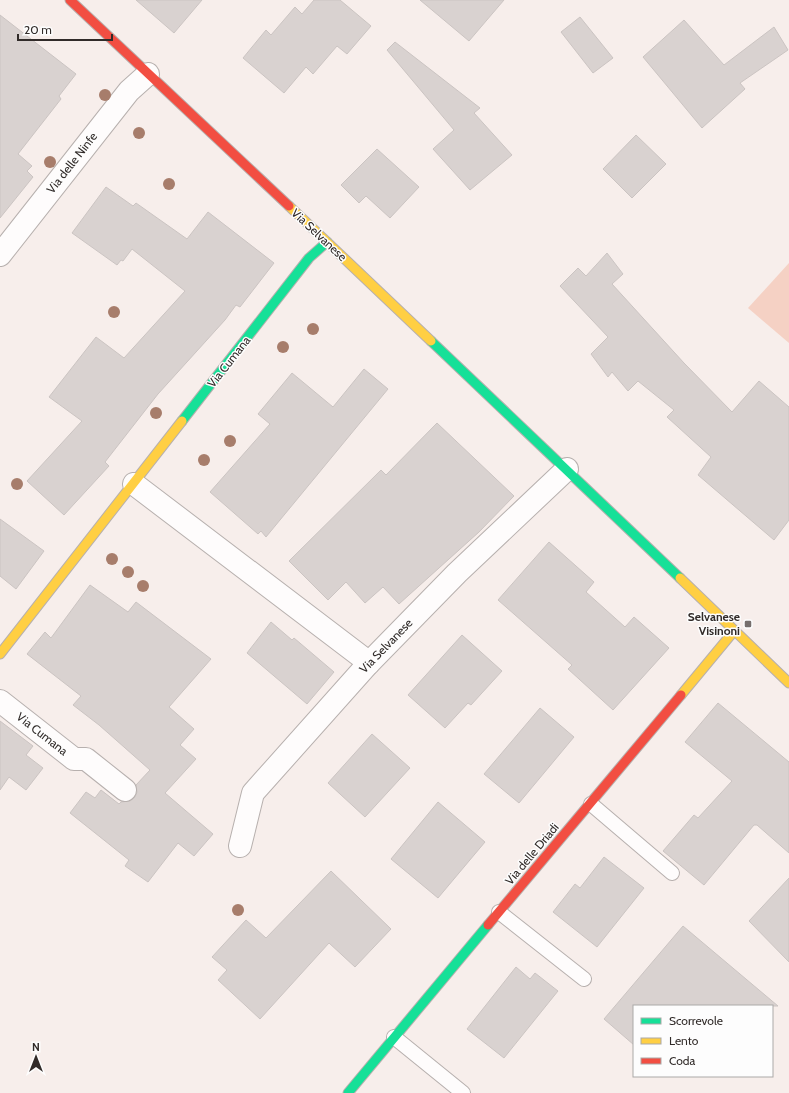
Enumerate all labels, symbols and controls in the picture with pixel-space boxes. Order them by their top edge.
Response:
scale bar [18,16,112,42]
text: 20 m [24,22,52,37]
street label: Via delle Ninfe [43,129,100,196]
street label: Via Selvanese [289,205,350,264]
street label: Via Cumana [204,333,253,390]
place label: Selvanese Visinoni [688,609,740,638]
street label: Via Selvanese [356,615,415,676]
marker: Selvanese Visinoni [743,619,753,629]
street label: Via Cumana [14,709,71,758]
street label: Via delle Driadi [501,820,562,888]
legend [633,1005,773,1077]
text: Scorrevole [669,1013,723,1028]
text: Lento [669,1033,699,1048]
north arrow [16,1037,56,1077]
text: N [32,1040,40,1054]
text: Coda [669,1053,695,1068]

